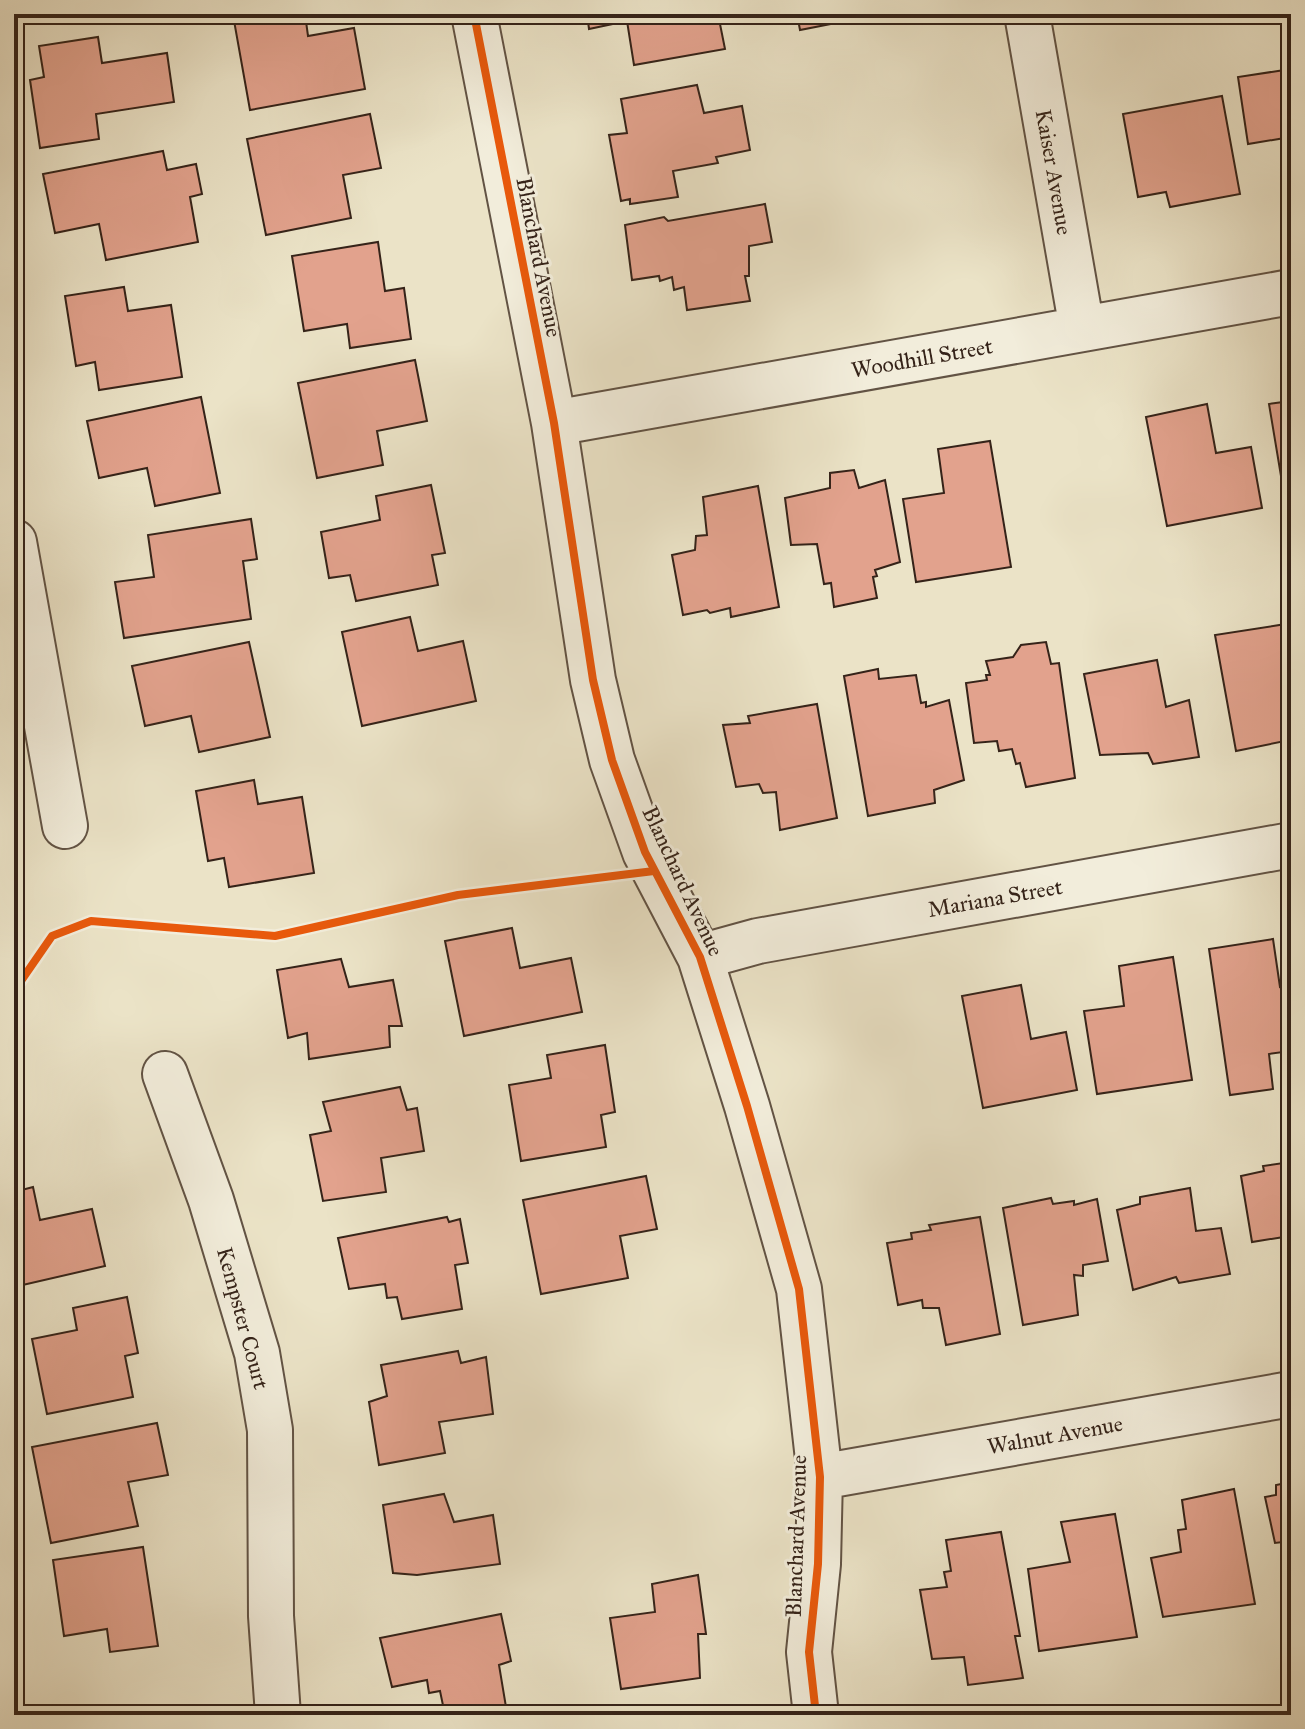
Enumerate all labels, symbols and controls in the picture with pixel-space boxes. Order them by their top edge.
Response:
street label: Kaiser Avenue [1030,107,1078,237]
street label: Blanchard Avenue [510,175,568,339]
street label: Woodhill Street [849,332,995,384]
street label: Blanchard Avenue [636,802,730,960]
street label: Mariana Street [926,873,1065,923]
street label: Kempster Court [211,1244,275,1392]
street label: Walnut Avenue [985,1410,1125,1460]
street label: Blanchard Avenue [780,1454,812,1618]

